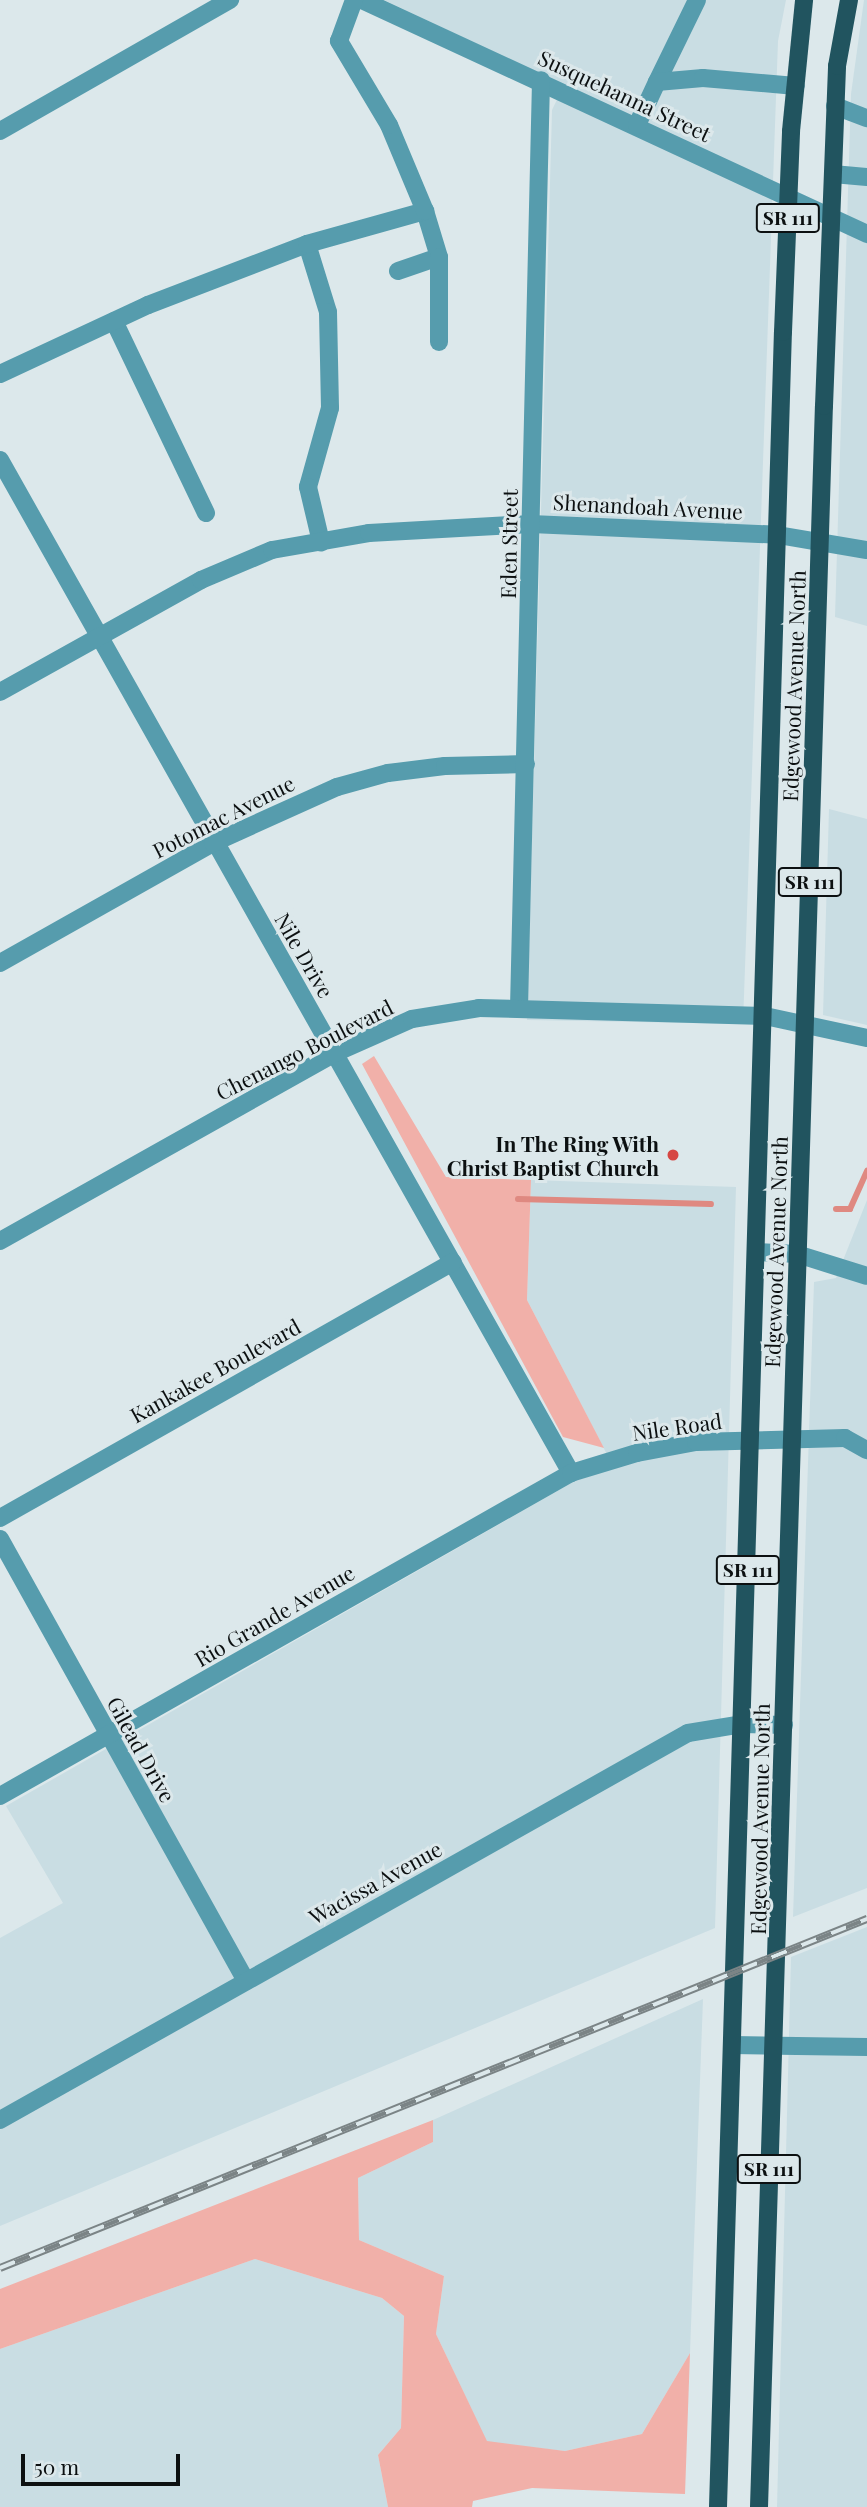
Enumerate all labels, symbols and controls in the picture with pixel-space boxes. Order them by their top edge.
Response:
street label: Susquehanna Street [535,44,715,146]
road number: SR 111 [755,202,821,233]
street label: Shenandoah Avenue [552,488,744,524]
street label: Eden Street [494,489,522,599]
street label: Edgewood Avenue North [776,569,810,803]
street label: Potomac Avenue [148,769,298,863]
road number: SR 111 [777,866,843,898]
street label: Nile Drive [271,908,339,1002]
street label: Chenango Boulevard [211,993,397,1105]
place label: In The Ring With Christ Baptist Church [446,1130,659,1180]
street label: Edgewood Avenue North [758,1135,792,1369]
marker: In The Ring With Christ Baptist Church [665,1147,681,1163]
street label: Kankakee Boulevard [125,1313,305,1427]
street label: Nile Road [631,1407,723,1445]
road number: SR 111 [715,1554,781,1586]
street label: Rio Grande Avenue [189,1559,359,1671]
street label: Gilead Drive [103,1692,181,1806]
street label: Edgewood Avenue North [744,1703,774,1935]
street label: Wacissa Avenue [304,1835,446,1929]
road number: SR 111 [736,2154,802,2184]
scale bar [24,2440,184,2484]
text: 50 m [34,2452,79,2480]

